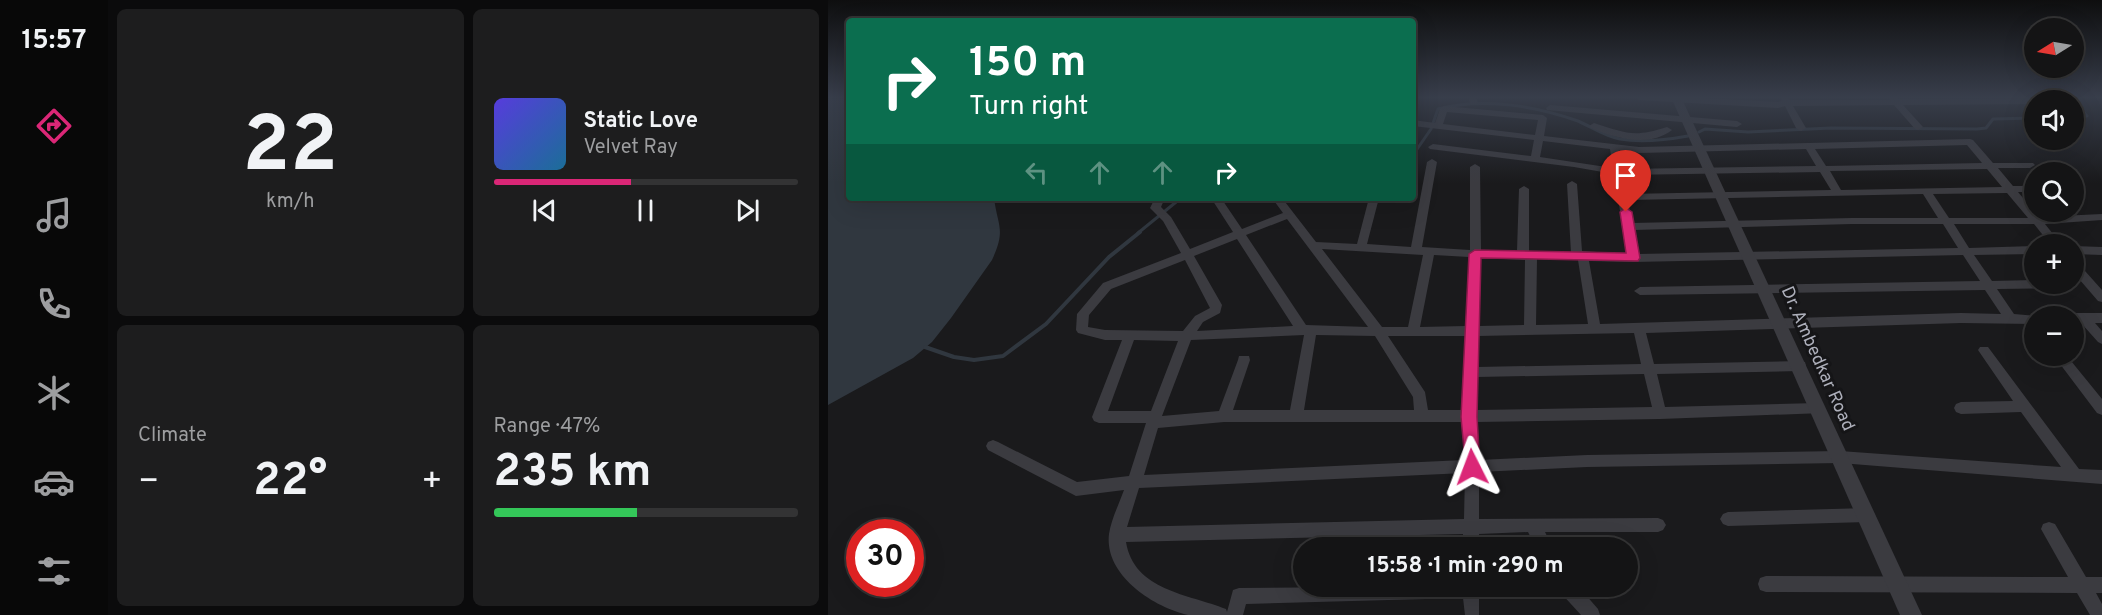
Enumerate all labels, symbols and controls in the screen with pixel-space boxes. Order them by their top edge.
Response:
north arrow [2024,18,2084,78]
map controls [2024,18,2084,366]
text: 15:57 [22,24,86,58]
text: 150 m [969,38,1086,91]
icon: right [870,42,948,120]
text: Turn right [969,90,1088,124]
button: sound [2024,90,2084,150]
text: 22 [243,100,338,199]
icon: directions [33,105,75,147]
text: Static Love [584,108,698,135]
text: Velvet Ray [584,135,678,161]
pin [1600,150,1651,212]
icon: left [1020,156,1053,189]
icon: ahead [1083,156,1116,189]
icon: ahead [1146,156,1179,189]
icon: right [1209,156,1242,189]
icon: arrive [1609,159,1642,192]
button: search [2024,162,2084,222]
text: km/h [266,189,315,215]
icon: music [33,194,75,236]
icon: previous [528,194,561,227]
icon: pause [629,194,662,227]
icon: next [731,194,764,227]
button: + [2024,234,2084,294]
icon: phone [33,283,75,325]
street label: Dr. Ambedkar Road [1775,283,1859,435]
button: − [2024,306,2084,366]
icon: climate [33,372,75,414]
text: Range · 47% [494,414,600,440]
text: Climate [138,423,207,449]
position arrow [1440,435,1504,499]
text: 235 km [494,445,651,502]
text: 22° [253,454,327,511]
icon: car [33,461,75,503]
text: − [138,462,159,504]
text: + [421,462,442,504]
speed limit sign: 30 [846,519,924,597]
icon: filters [33,550,75,592]
text: 15:58 · 1 min · 290 m [1368,553,1563,580]

